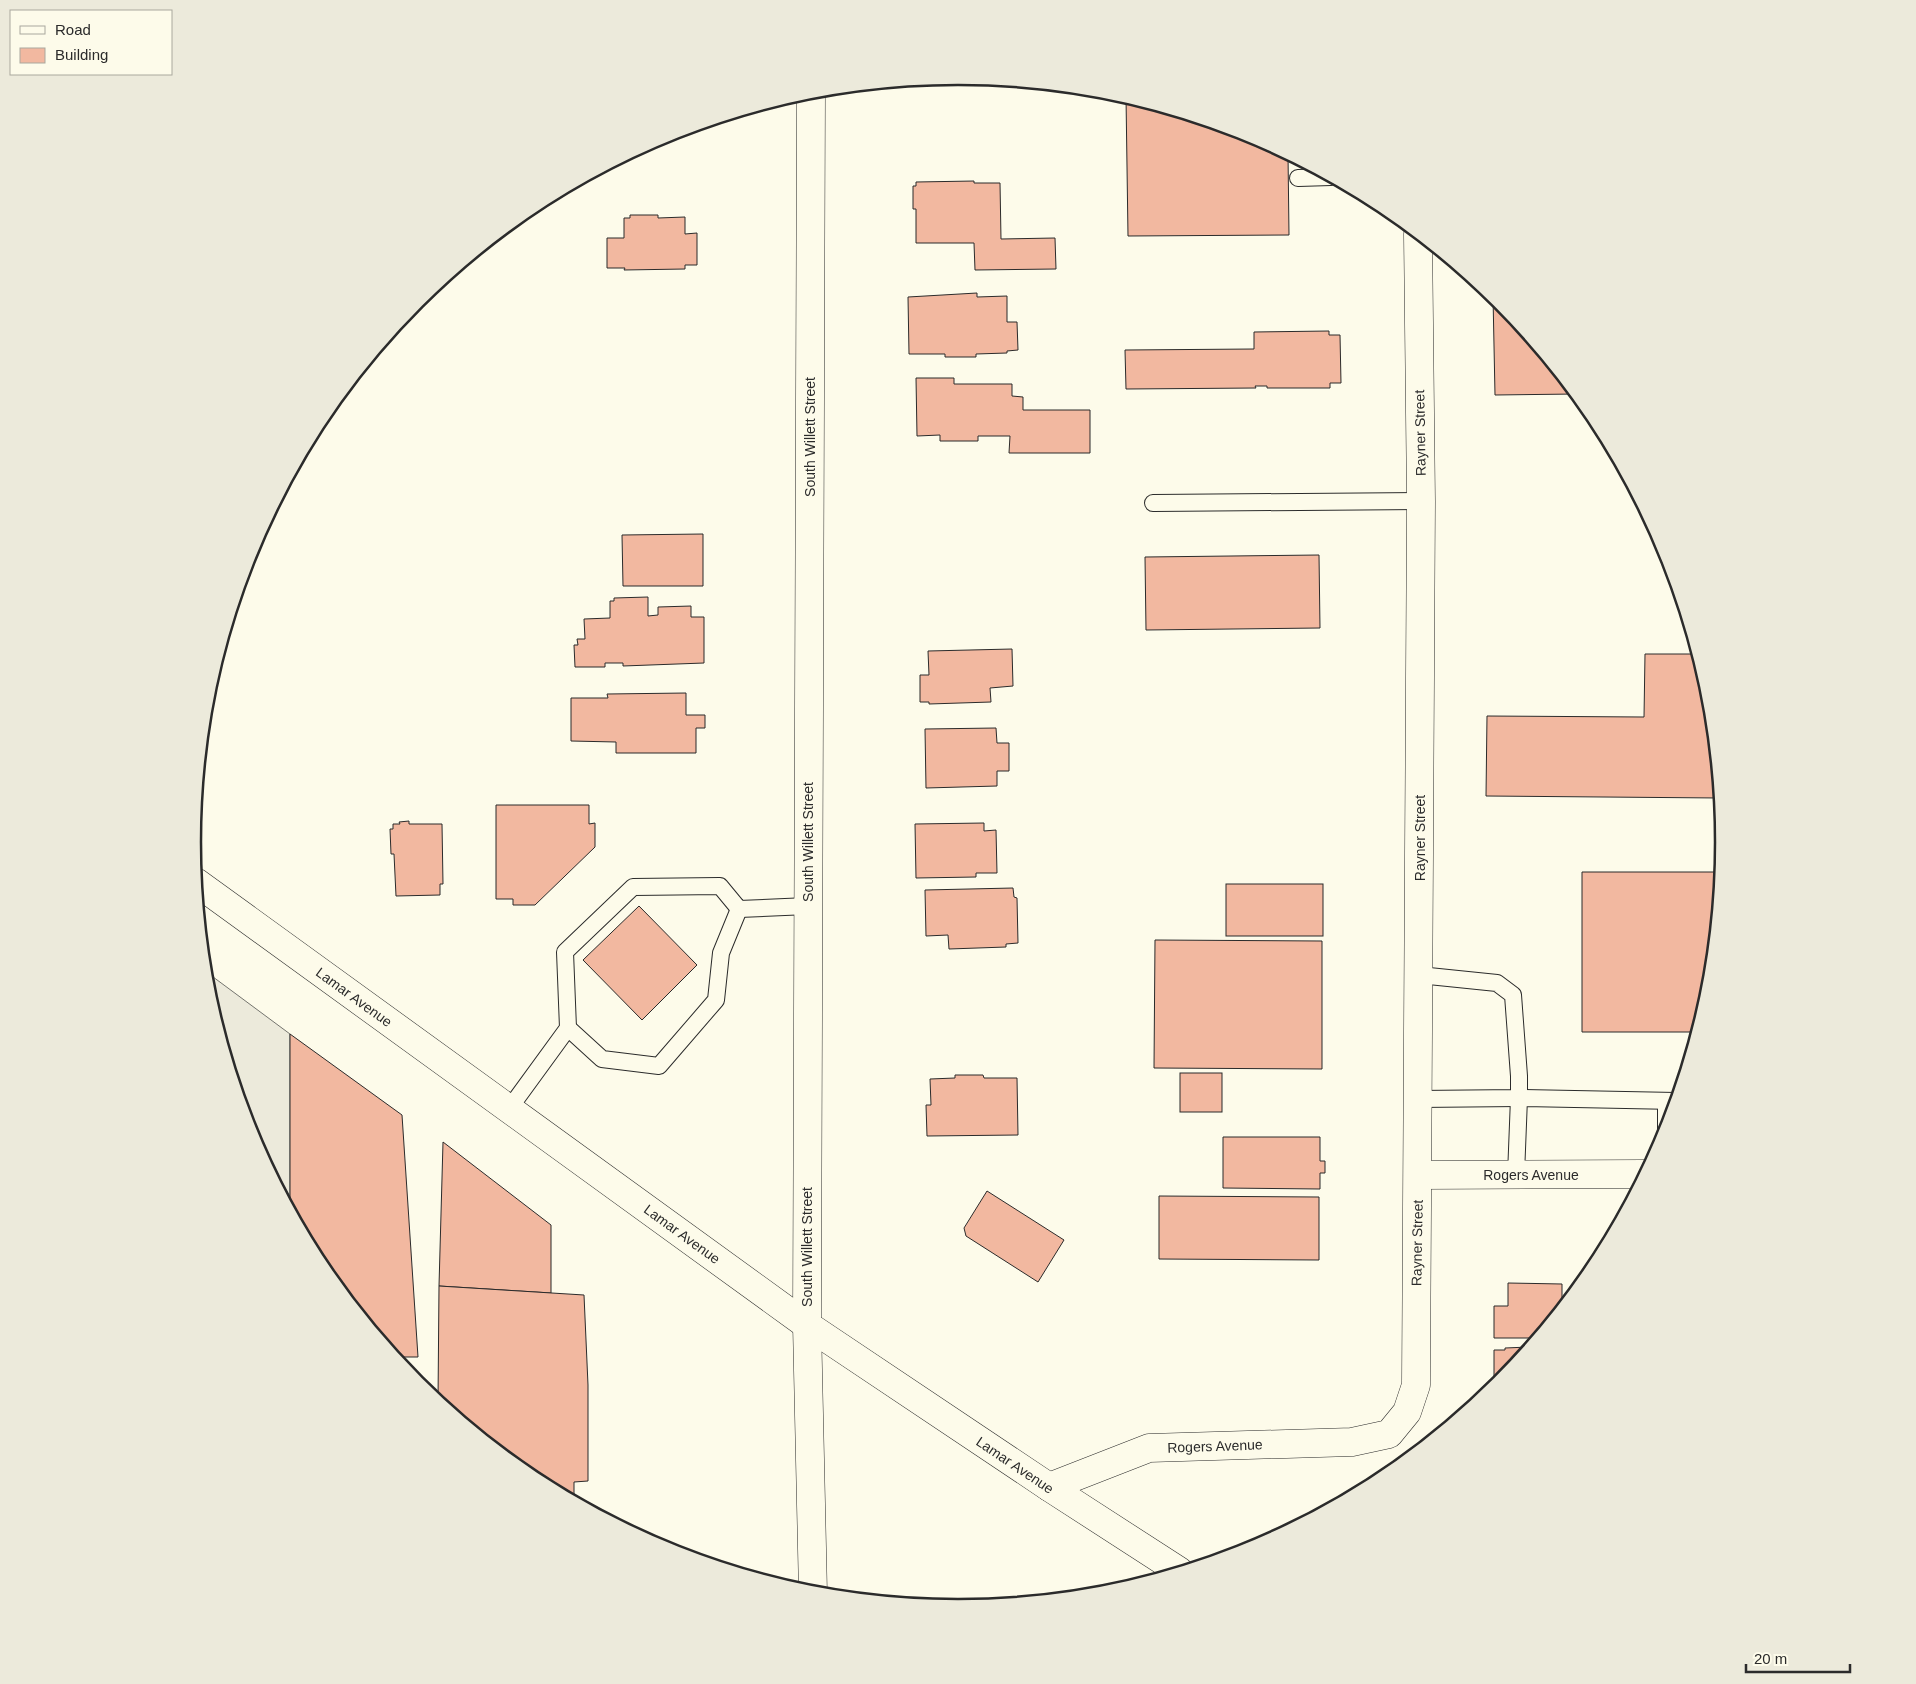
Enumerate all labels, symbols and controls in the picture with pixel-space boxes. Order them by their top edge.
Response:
legend [10,10,172,75]
text: Road [55,21,91,38]
text: Building [55,46,108,63]
street label: South Willett Street [802,377,818,497]
street label: Rayner Street [1411,390,1429,476]
street label: South Willett Street [800,782,816,902]
street label: Rayner Street [1412,795,1428,881]
street label: Lamar Avenue [313,964,395,1030]
street label: Rogers Avenue [1483,1167,1579,1183]
street label: South Willett Street [799,1187,815,1307]
street label: Rayner Street [1408,1200,1426,1286]
street label: Lamar Avenue [641,1201,723,1267]
street label: Lamar Avenue [973,1433,1057,1497]
street label: Rogers Avenue [1167,1436,1263,1456]
scale bar [1746,1642,1850,1674]
text: 20 m [1754,1650,1787,1667]

